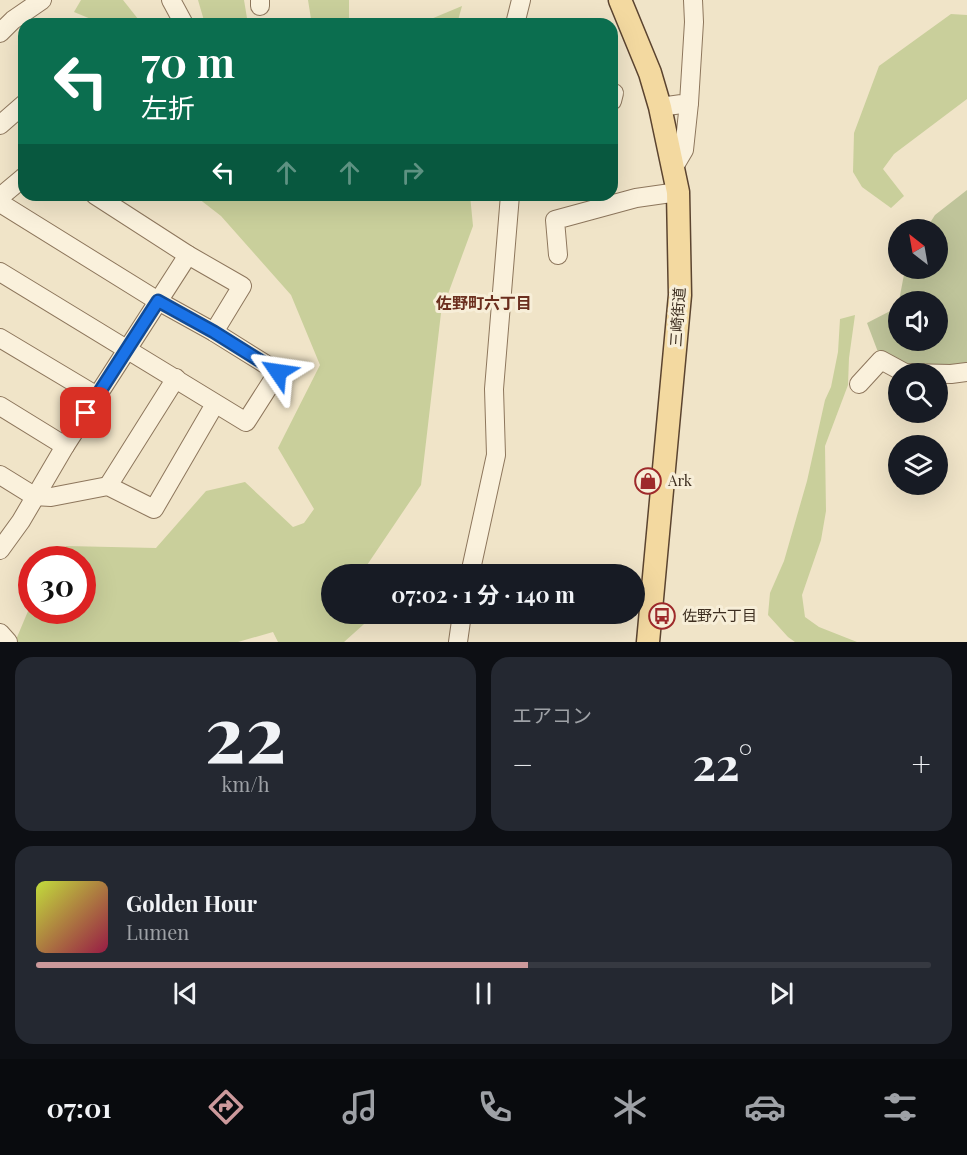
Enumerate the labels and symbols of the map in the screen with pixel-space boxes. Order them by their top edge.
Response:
north arrow [888,219,948,279]
street label: 三崎街道 [665,286,689,348]
district label: 佐野町六丁目 [435,292,532,313]
position arrow [246,340,310,404]
pin [60,387,111,438]
shop icon: Ark [633,466,663,496]
place label: Ark [667,470,693,490]
speed limit sign: 30 [18,546,96,624]
bus stop icon: 佐野六丁目 [647,601,677,631]
place label: 佐野六丁目 [682,605,757,625]

